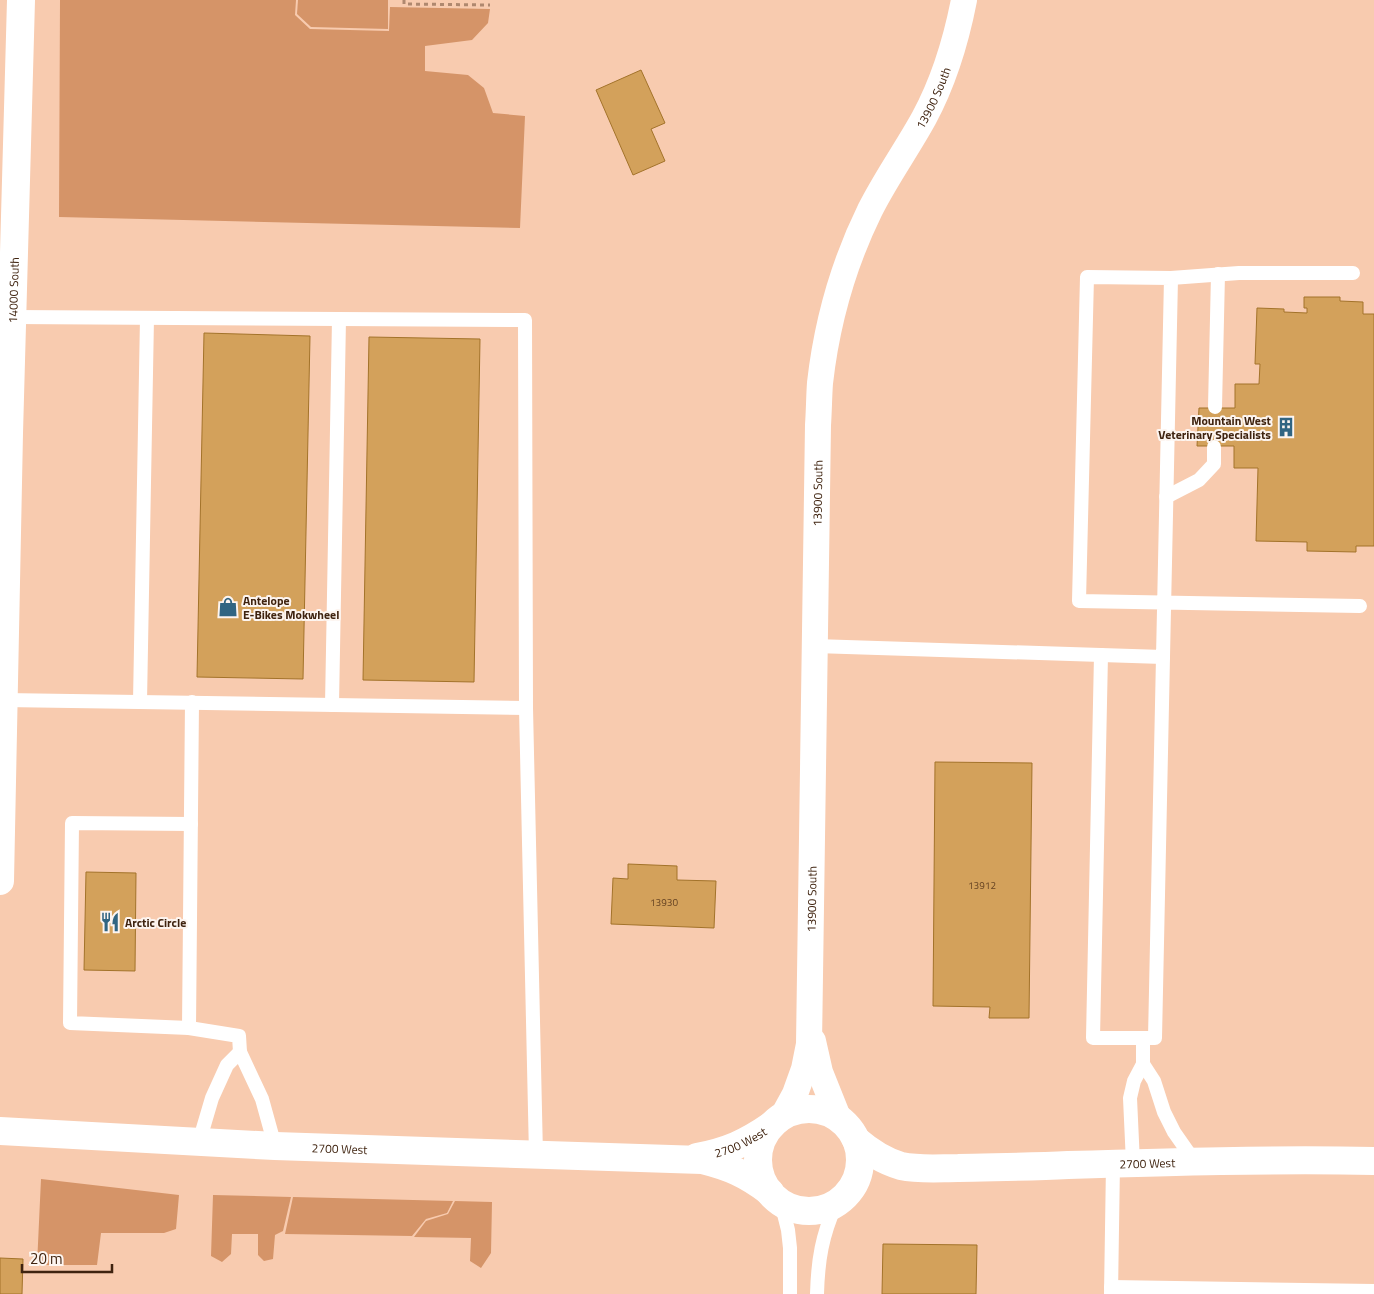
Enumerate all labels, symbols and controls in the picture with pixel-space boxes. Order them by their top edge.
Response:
street label: 13900 South [910,64,955,132]
street label: 14000 South [3,257,23,324]
place label: Mountain West Veterinary Specialists [1158,411,1272,444]
building icon: Mountain West Veterinary Specialists [1275,416,1297,438]
street label: 13900 South [807,460,827,526]
place label: Antelope E-Bikes Mokwheel [243,591,339,624]
shop icon: Antelope E-Bikes Mokwheel [217,596,239,618]
street label: 13900 South [801,866,821,932]
house number: 13912 [968,878,996,893]
house number: 13930 [650,895,678,910]
restaurant icon: Arctic Circle [99,911,121,933]
place label: Arctic Circle [125,913,186,932]
street label: 2700 West [712,1121,771,1162]
street label: 2700 West [311,1138,369,1159]
street label: 2700 West [1119,1153,1176,1173]
scale bar [22,1242,112,1274]
text: 20 m [30,1247,63,1270]

